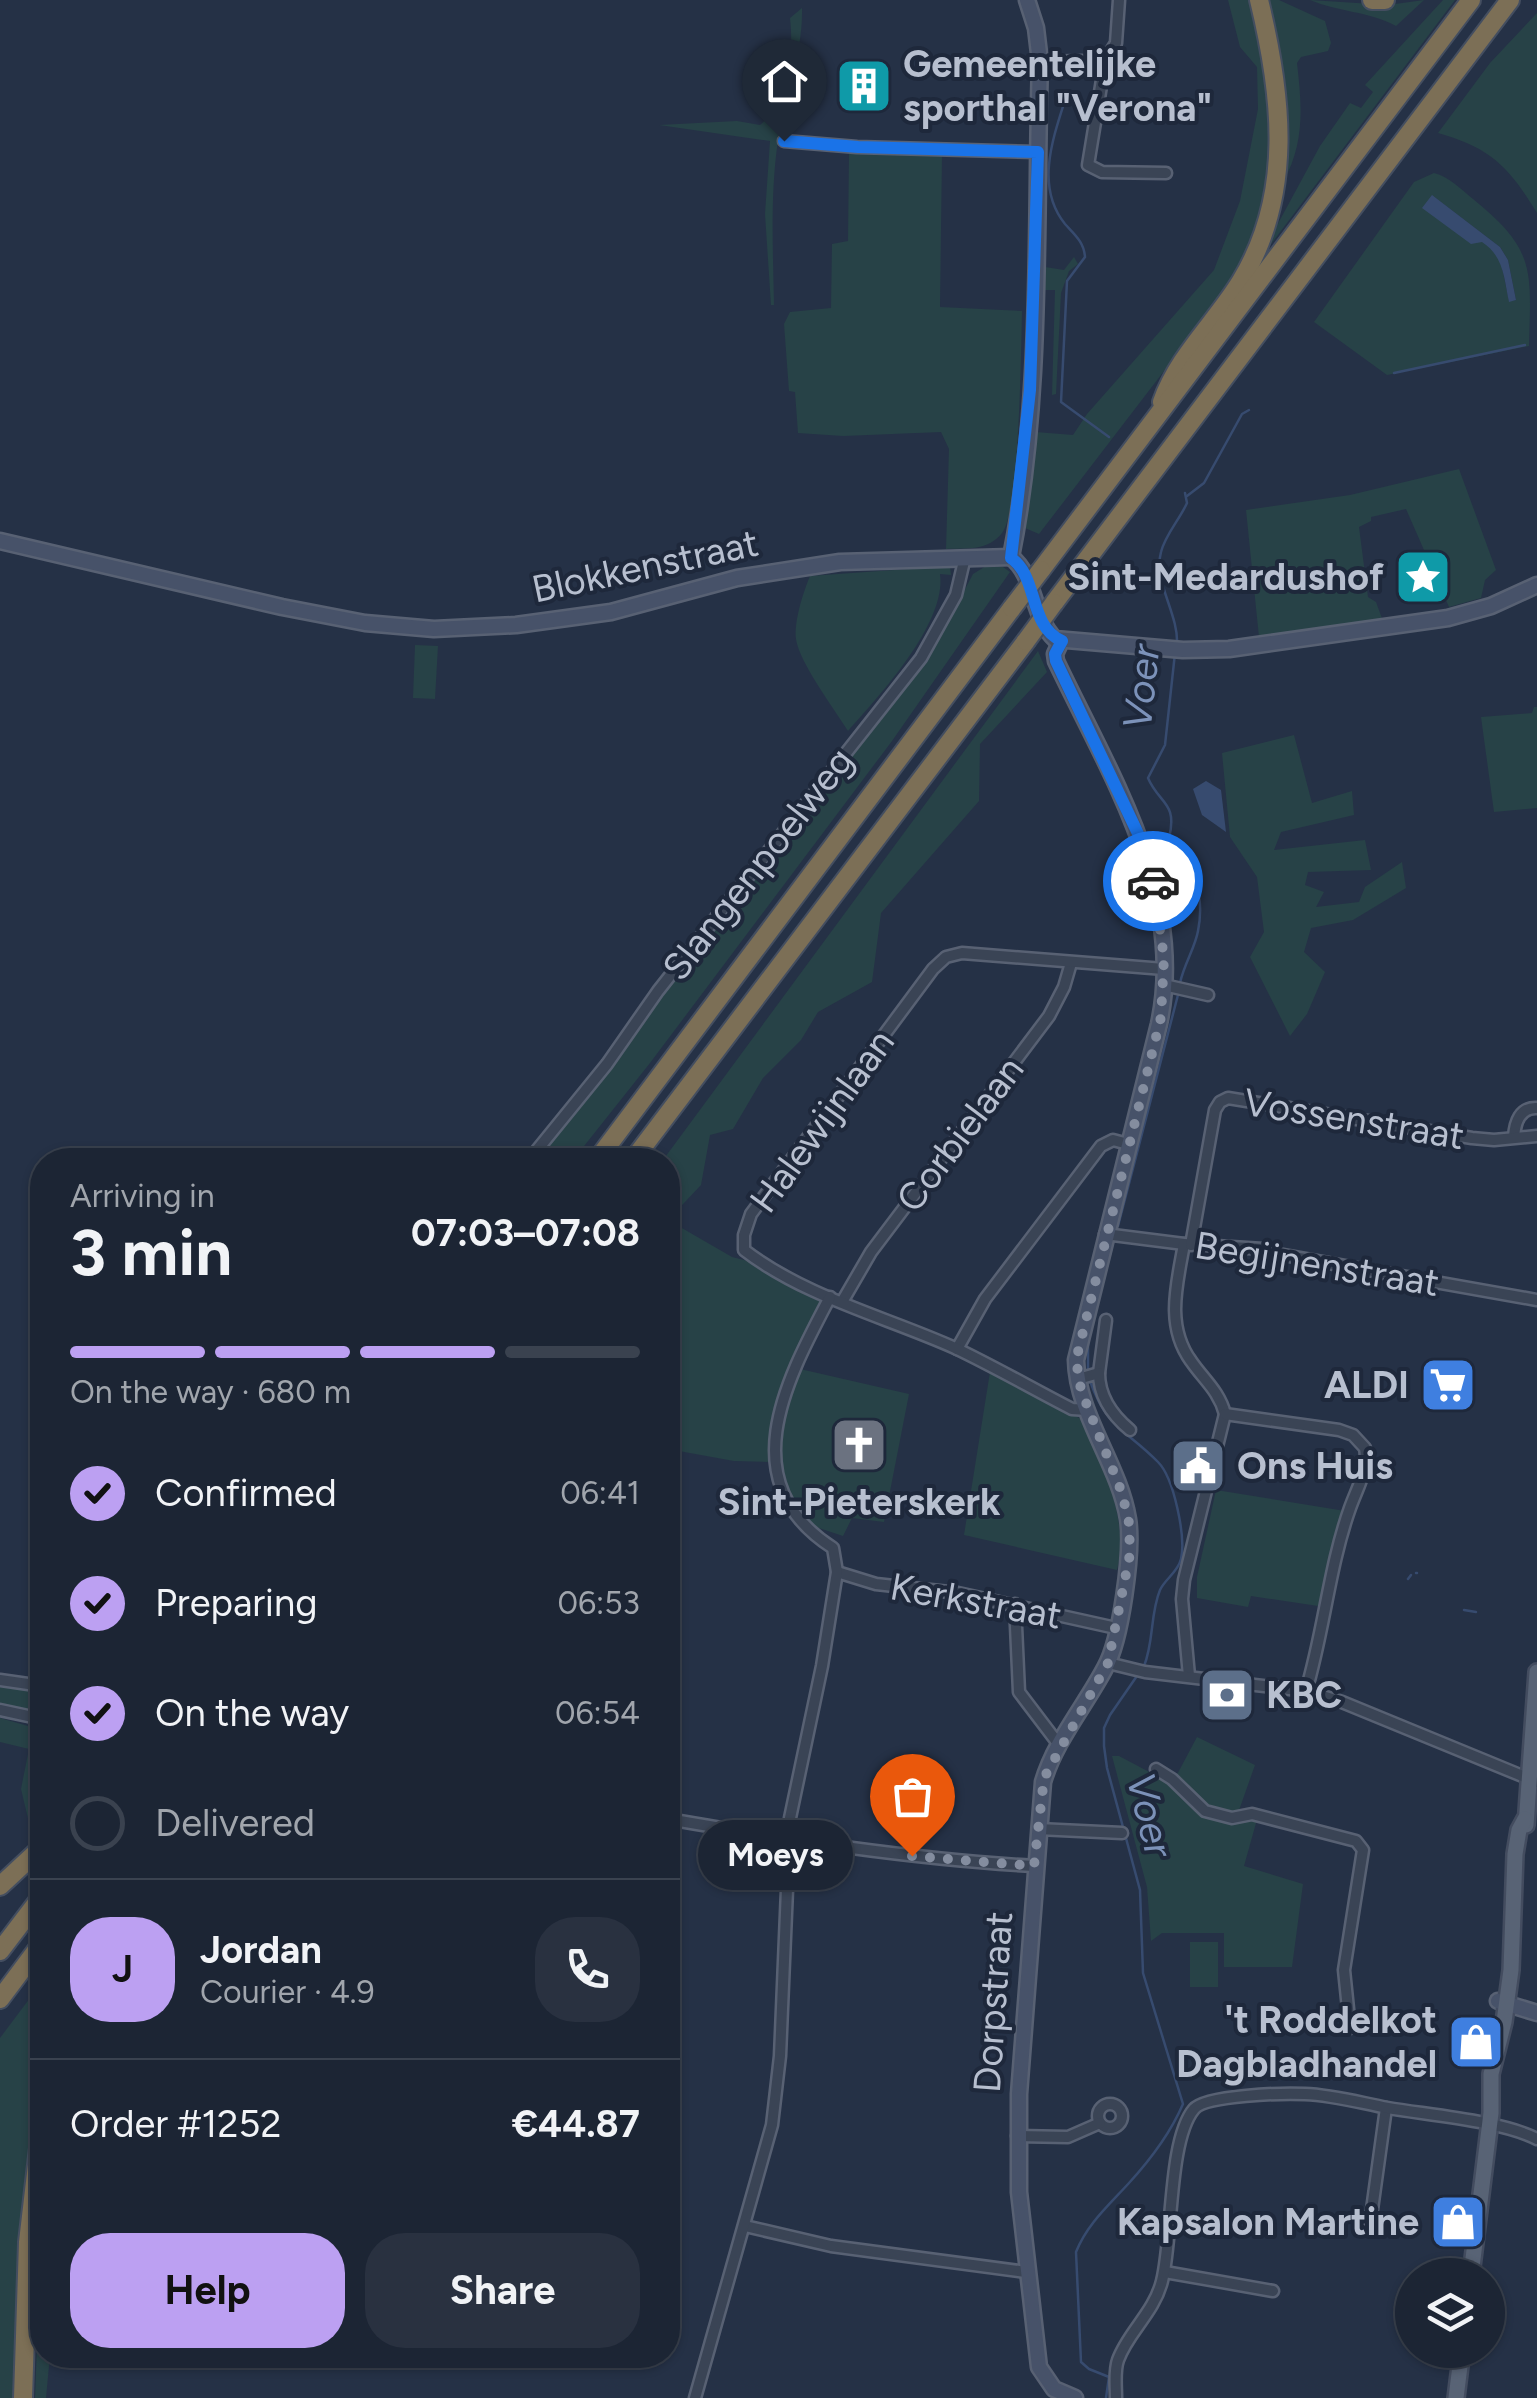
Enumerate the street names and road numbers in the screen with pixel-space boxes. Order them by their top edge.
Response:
street label: Blokkenstraat [528,520,762,612]
street label: Slangenpoelweg [653,739,863,989]
street label: Halewijnlaan [740,1021,904,1221]
street label: Corbielaan [887,1047,1033,1221]
street label: Vossenstraat [1241,1079,1467,1159]
street label: Begijnenstraat [1192,1222,1442,1306]
street label: Kerkstraat [887,1563,1065,1639]
street label: Dorpstraat [964,1910,1022,2094]

